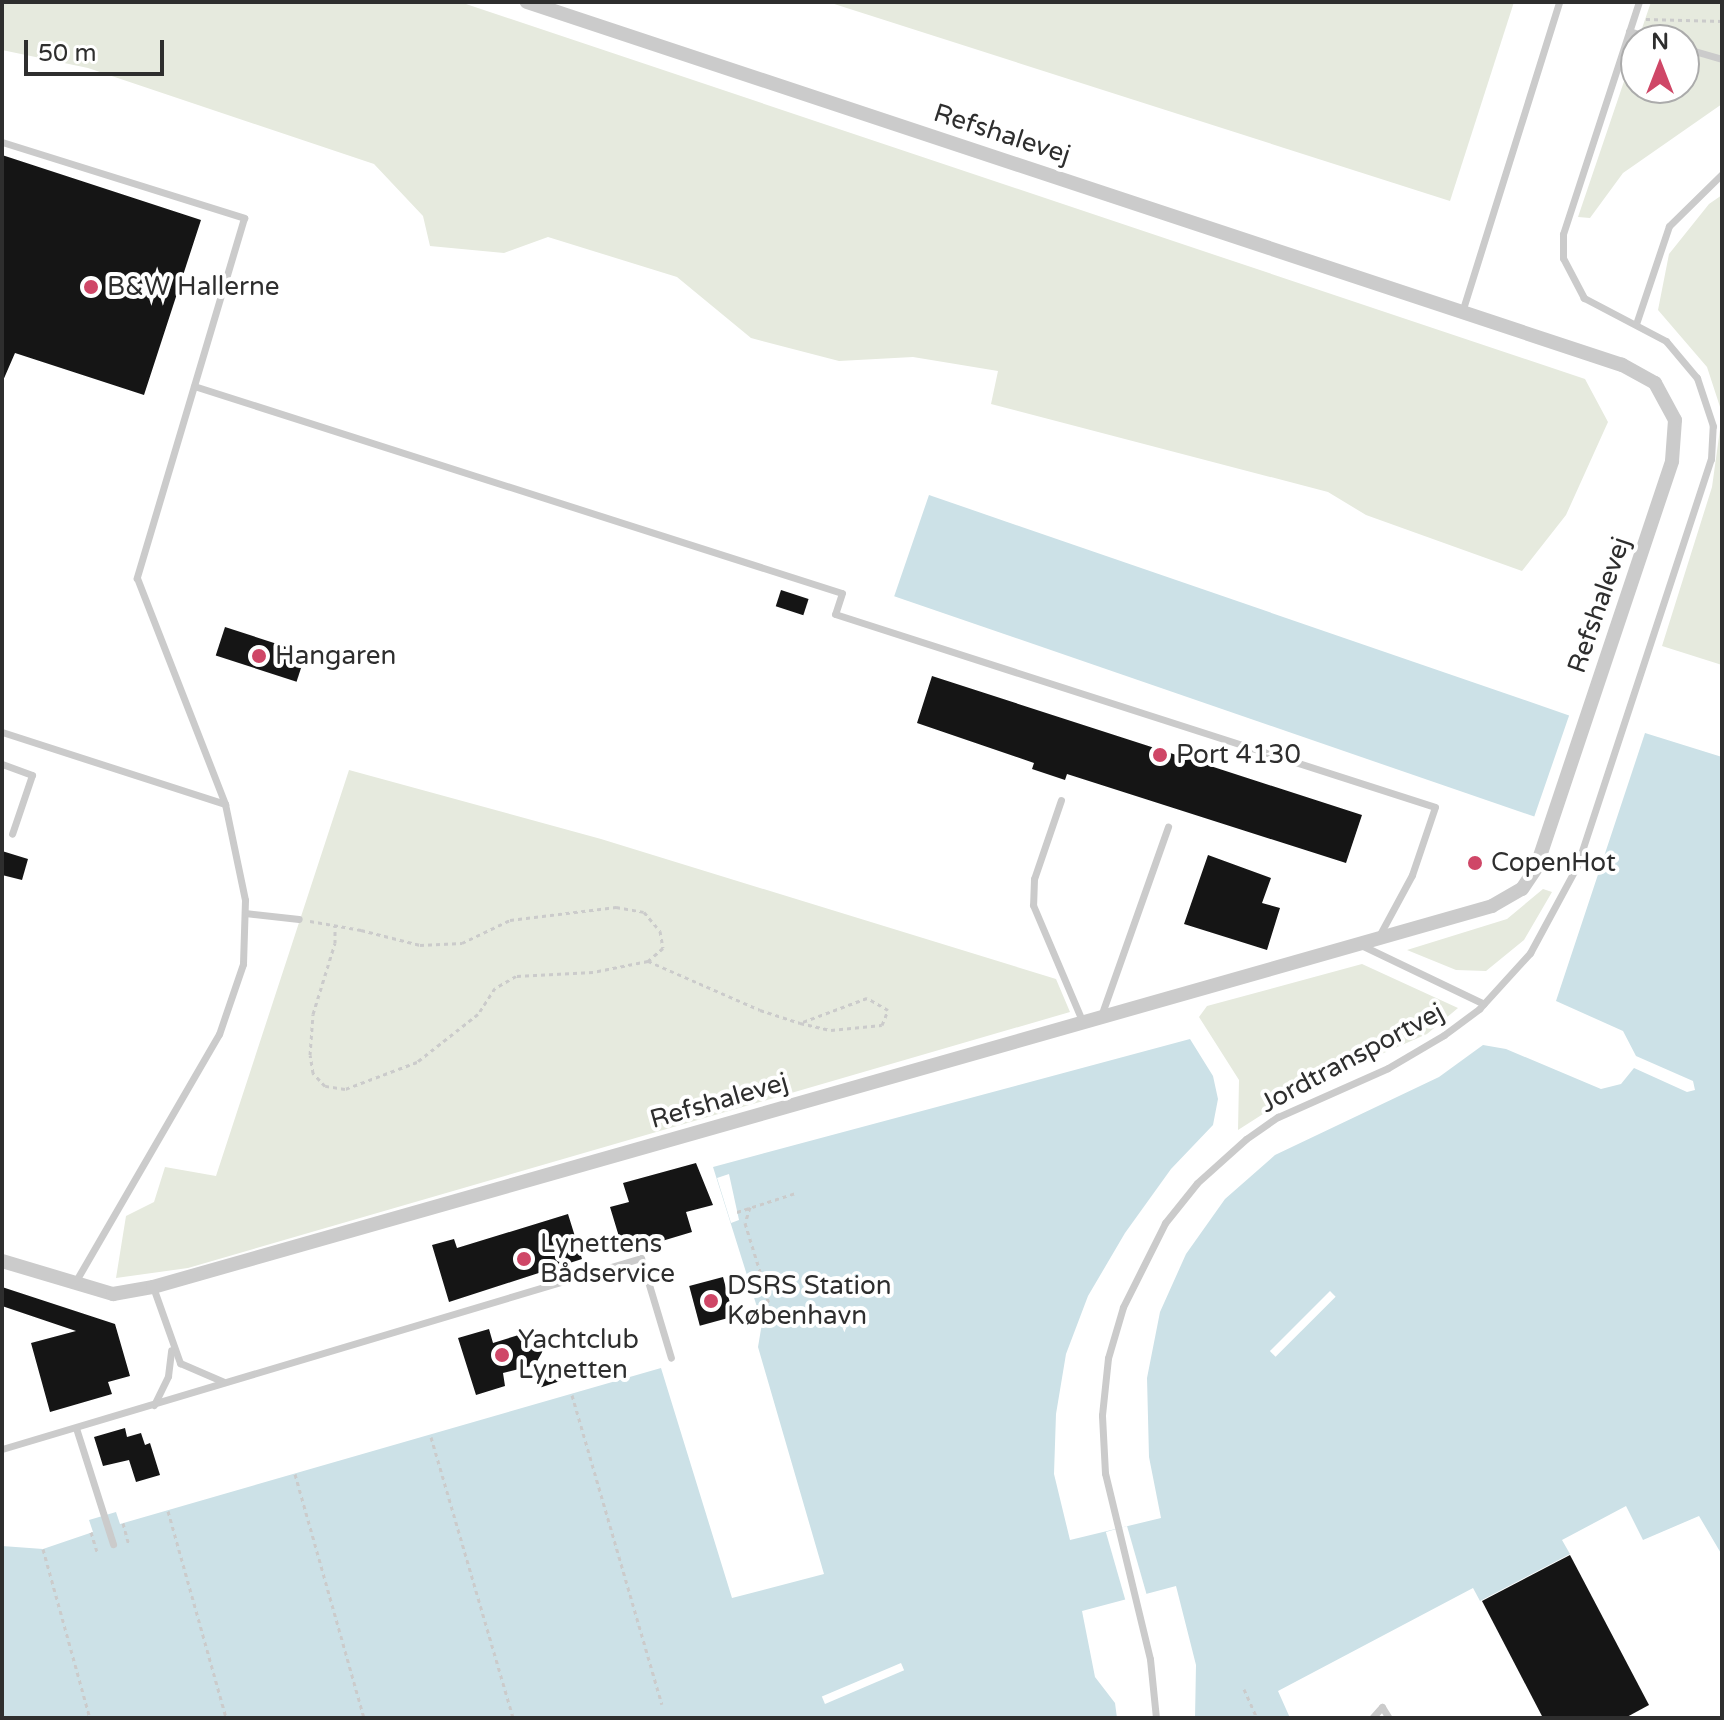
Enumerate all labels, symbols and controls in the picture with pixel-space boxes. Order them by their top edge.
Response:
scale bar [28,24,168,74]
north arrow [1620,24,1700,104]
text: N [1651,29,1669,55]
text: 50 m [38,39,96,68]
street label: Refshalevej [930,97,1074,171]
place label: B&W Hallerne [107,271,280,303]
marker: B&W Hallerne [82,278,100,296]
street label: Refshalevej [1561,533,1637,677]
place label: Hangaren [275,640,396,672]
marker: Hangaren [250,647,268,665]
place label: Port 4130 [1176,739,1301,771]
marker: Port 4130 [1151,746,1169,764]
place label: CopenHot [1491,847,1616,879]
marker: CopenHot [1466,854,1484,872]
street label: Jordtransportvej [1255,996,1449,1120]
street label: Refshalevej [646,1066,792,1136]
place label: Lynettens Bådservice [540,1228,675,1290]
marker: Lynettens Bådservice [515,1250,533,1268]
place label: DSRS Station København [727,1270,892,1332]
marker: DSRS Station København [702,1292,720,1310]
place label: Yachtclub Lynetten [518,1324,639,1386]
marker: Yachtclub Lynetten [493,1346,511,1364]

